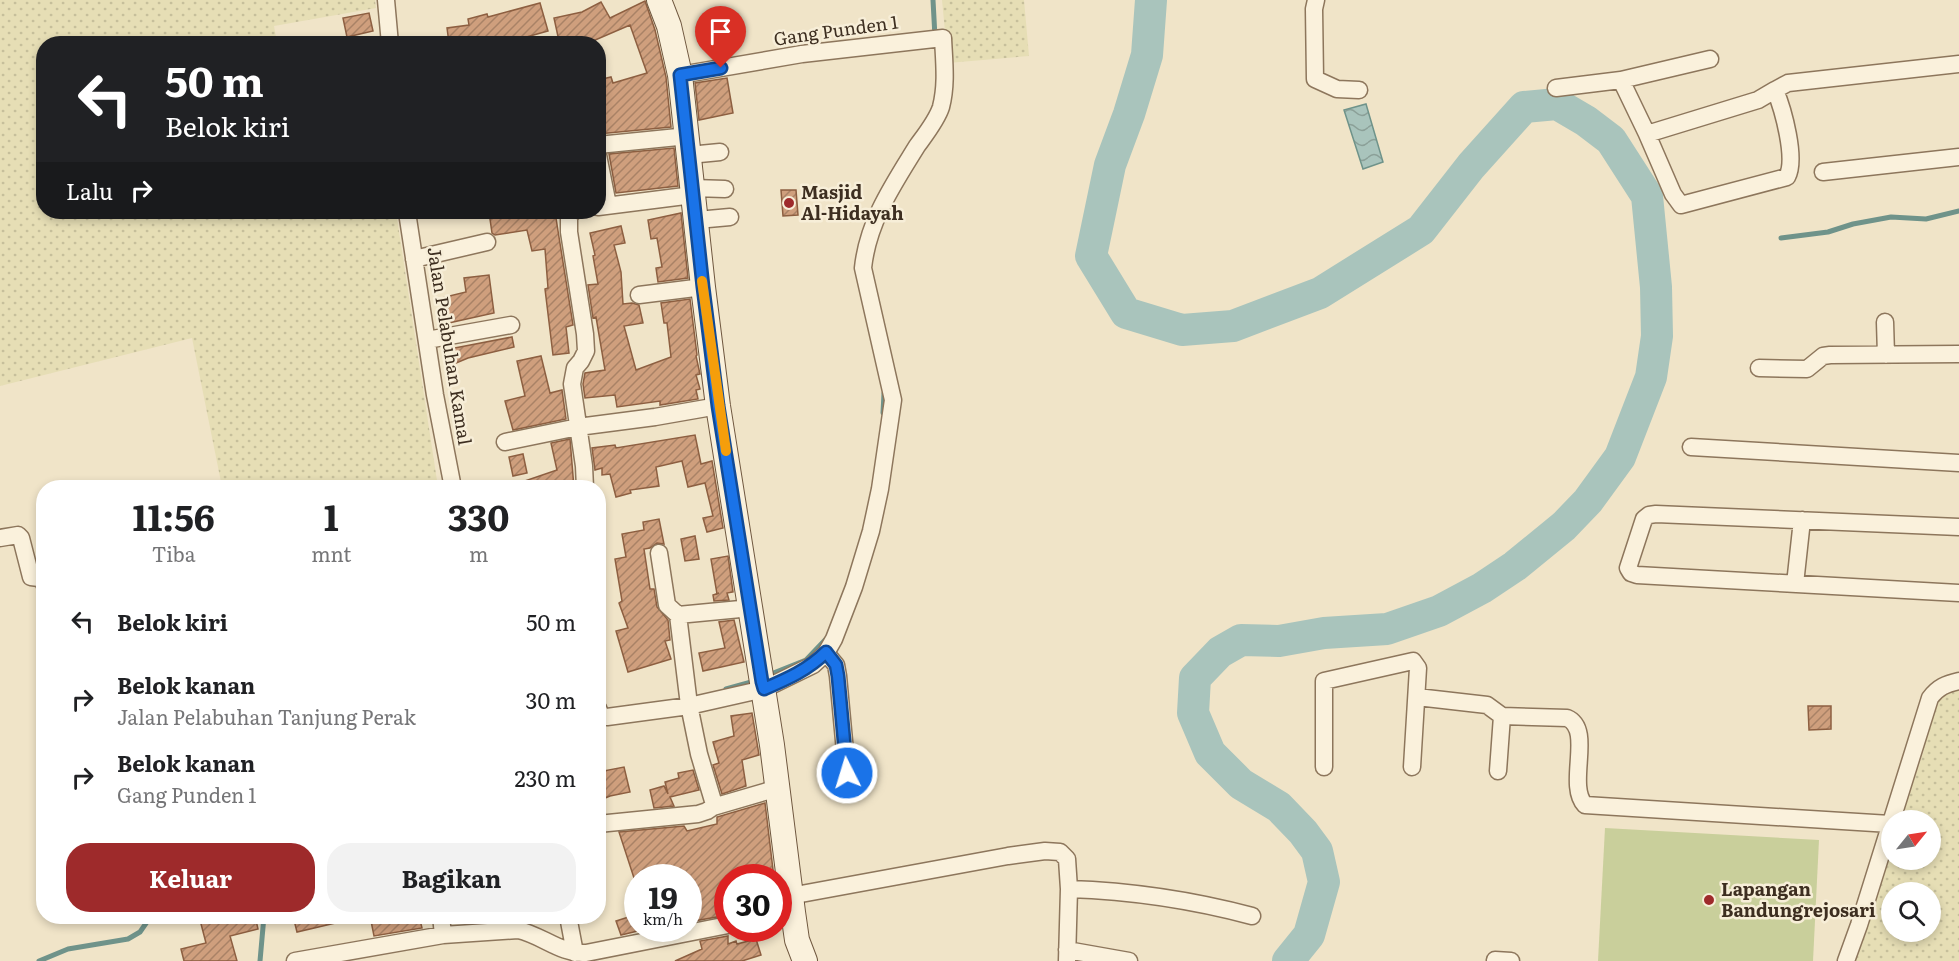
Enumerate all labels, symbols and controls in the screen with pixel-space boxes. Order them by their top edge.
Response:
pin [695,6,746,68]
street label: Gang Punden 1 [772,7,900,52]
icon: arrive [704,15,737,48]
text: 50 m [165,48,264,110]
icon: left [66,60,144,138]
text: Belok kiri [165,105,290,145]
text: Lalu [66,174,113,207]
icon: right [125,174,158,207]
place label: Masjid Al-Hidayah [801,178,904,226]
marker: Masjid Al-Hidayah [782,196,796,210]
street label: Jalan Pelabuhan Kamal [421,245,479,447]
text: 11:56 [133,489,215,542]
text: 1 [324,489,339,542]
text: 330 [448,489,509,542]
text: Tiba [152,538,196,568]
text: mnt [311,538,351,568]
text: m [469,538,488,568]
icon: left [66,605,99,638]
text: Belok kiri [117,605,228,638]
text: 50 m [526,605,576,638]
text: Belok kanan [117,668,255,701]
icon: right [66,683,99,716]
text: 30 m [526,683,576,716]
text: Jalan Pelabuhan Tanjung Perak [117,701,416,731]
position arrow [815,741,879,805]
text: Belok kanan [117,746,255,779]
icon: right [66,761,99,794]
text: 230 m [514,761,576,794]
text: Gang Punden 1 [117,779,256,809]
north arrow [1881,810,1941,870]
map controls [1881,810,1941,942]
button: Keluar [66,843,315,912]
button: Bagikan [327,843,576,912]
speed limit sign: 30 [714,864,792,942]
text: 19 [648,874,678,918]
place label: Lapangan Bandungrejosari [1721,875,1876,923]
button: search [1881,882,1941,942]
marker: Lapangan Bandungrejosari [1702,893,1716,907]
text: km/h [643,907,683,930]

